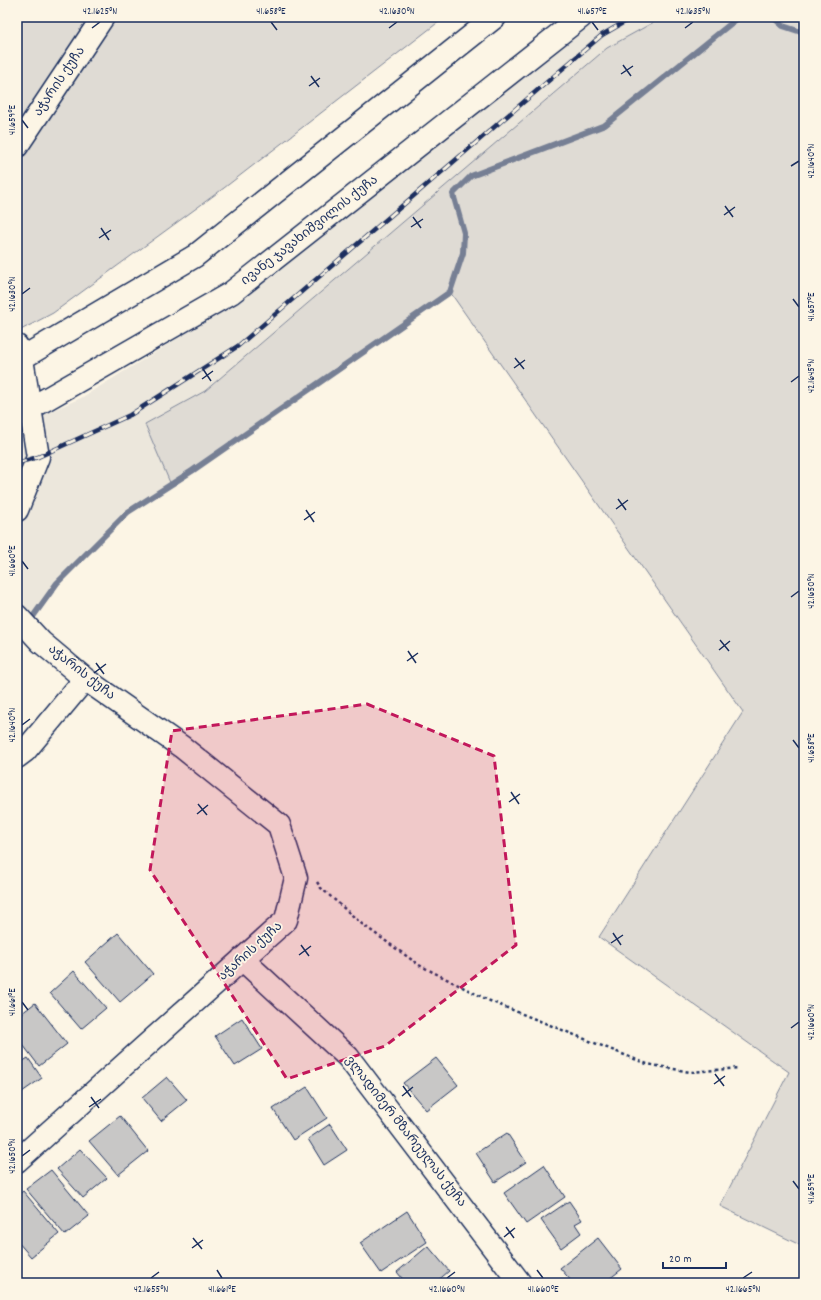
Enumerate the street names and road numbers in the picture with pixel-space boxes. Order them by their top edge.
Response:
street label: აჭარის ქუჩა [30,43,90,121]
street label: ივანე ჯავახიშვილის ქუჩა [237,171,383,291]
street label: აჭარის ქუჩა [43,641,119,705]
street label: აჭარის ქუჩა [215,918,287,986]
street label: ვლადიმერ მზარეულას ქუჩა [340,1052,470,1212]

